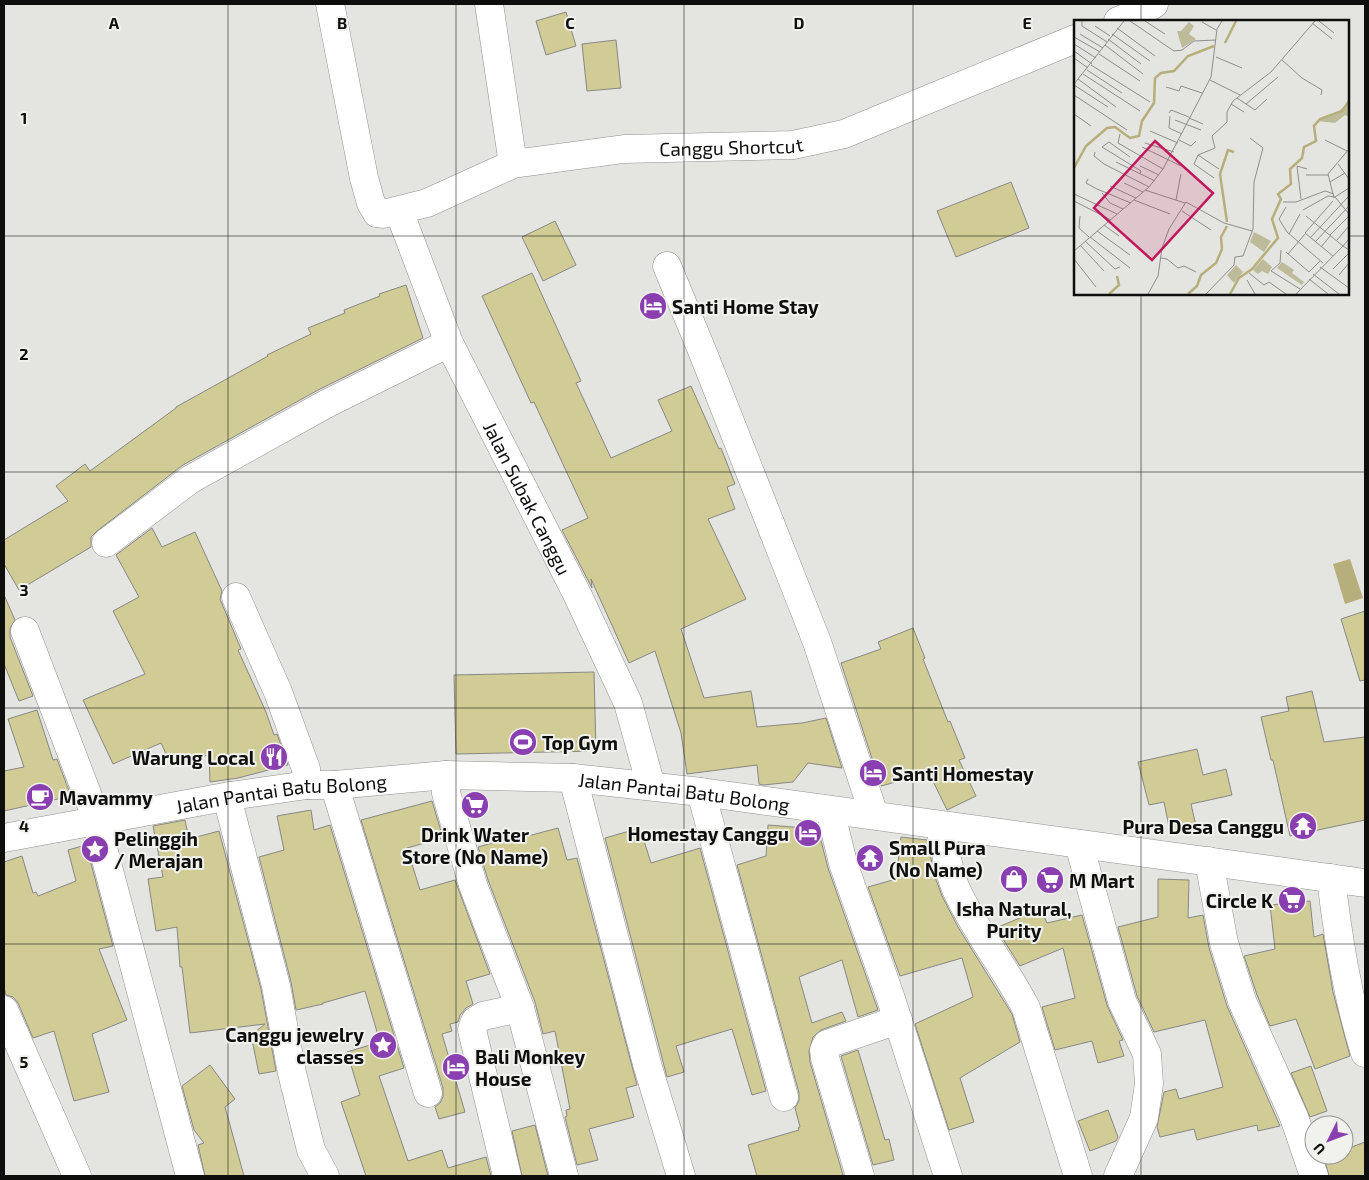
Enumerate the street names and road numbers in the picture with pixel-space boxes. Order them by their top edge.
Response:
street label: Canggu Shortcut [659,132,805,160]
street label: Jalan Subak Canggu [479,417,577,578]
street label: Jalan Pantai Batu Bolong [577,767,792,816]
street label: Jalan Pantai Batu Bolong [174,769,388,817]

